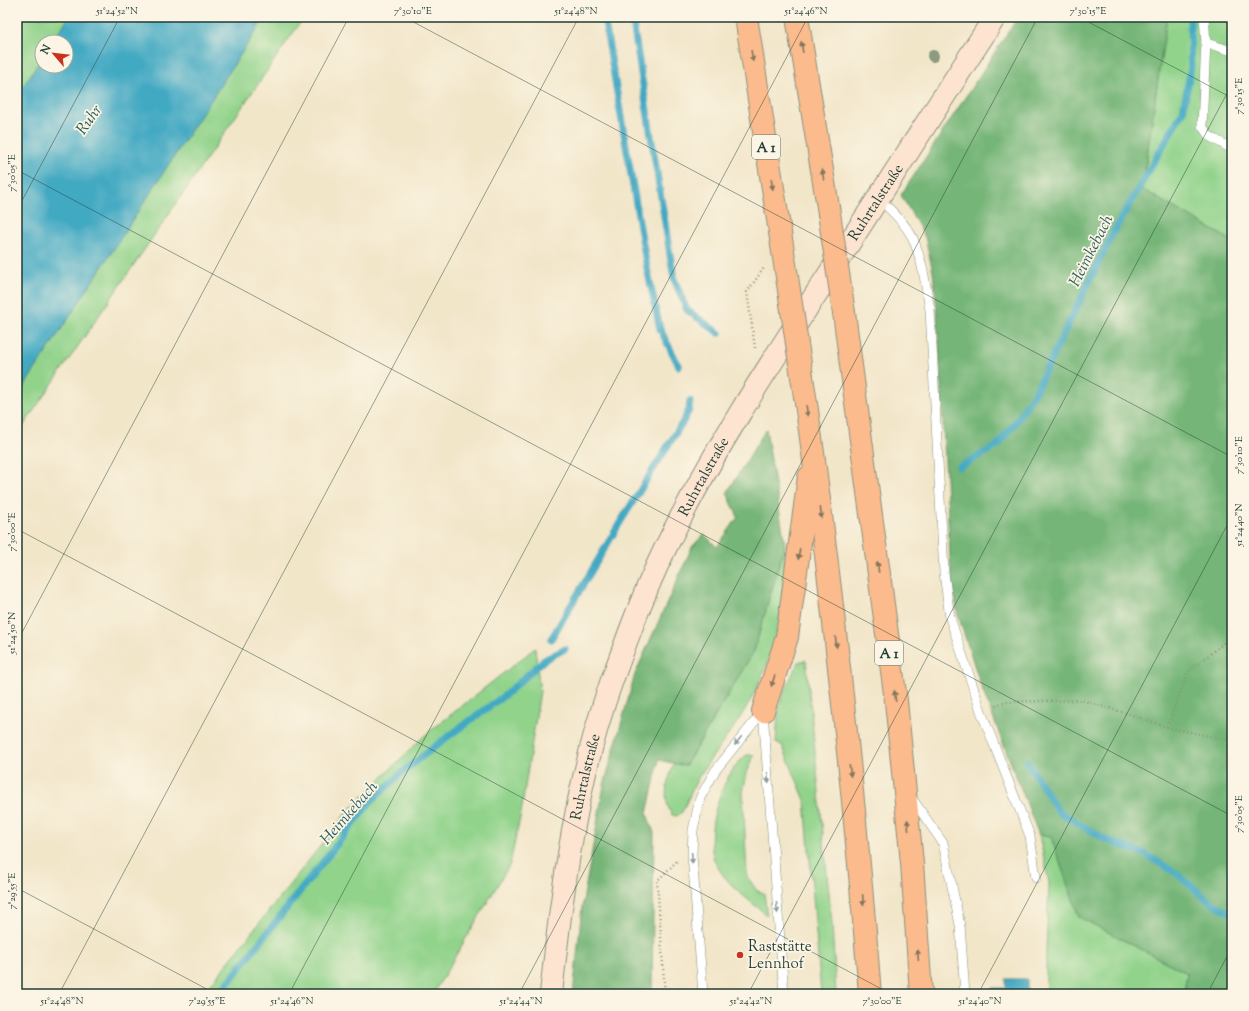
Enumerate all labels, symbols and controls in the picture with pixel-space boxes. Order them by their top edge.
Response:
text: 51°24'52"N [95,4,138,19]
text: 7°30'10"E [394,4,432,19]
text: 51°24'48"N [554,4,597,19]
text: 51°24'46"N [784,4,827,19]
text: 7°30'15"E [1070,4,1106,19]
north arrow [34,34,74,74]
one-way arrow [799,40,805,53]
text: N [36,42,55,58]
one-way arrow [749,49,755,62]
text: 7°30'15"E [1232,78,1247,114]
water label: Ruhr [72,101,109,140]
road number: A 1 [752,135,780,159]
text: 7°30'05"E [5,154,20,192]
street label: Ruhrtalstraße [844,160,909,246]
one-way arrow [820,169,826,181]
one-way arrow [769,178,775,190]
water label: Heimkebach [1064,211,1120,291]
one-way arrow [805,405,811,418]
street label: Ruhrtalstraße [674,434,735,521]
text: 7°30'10"E [1232,436,1247,474]
text: 51°24'40"N [1232,504,1247,547]
one-way arrow [818,507,824,519]
text: 7°30'00"E [5,512,20,552]
one-way arrow [795,548,802,560]
one-way arrow [875,561,881,573]
text: 51°24'50"N [5,612,20,655]
one-way arrow [833,636,839,648]
road number: A 1 [875,641,903,665]
one-way arrow [770,676,776,688]
one-way arrow [892,690,898,702]
street label: Ruhrtalstraße [566,732,607,822]
one-way arrow [734,735,742,746]
one-way arrow [847,765,854,777]
one-way arrow [764,772,771,784]
water label: Heimkebach [316,777,384,851]
text: 7°30'05"E [1232,795,1247,833]
one-way arrow [905,819,912,832]
one-way arrow [689,852,695,865]
text: 7°29'55"E [5,873,20,909]
one-way arrow [860,894,866,906]
one-way arrow [774,902,780,914]
place label: Raststätte Lennhof [748,937,812,975]
one-way arrow [915,949,922,961]
marker: Raststätte Lennhof [735,950,745,960]
text: 51°24'48"N [40,994,83,1009]
text: 7°29'55"E [189,994,225,1009]
text: 51°24'46"N [270,994,313,1009]
text: 51°24'44"N [499,994,542,1009]
text: 51°24'42"N [729,994,772,1009]
text: 7°30'00"E [862,994,902,1009]
text: 51°24'40"N [958,994,1001,1009]

